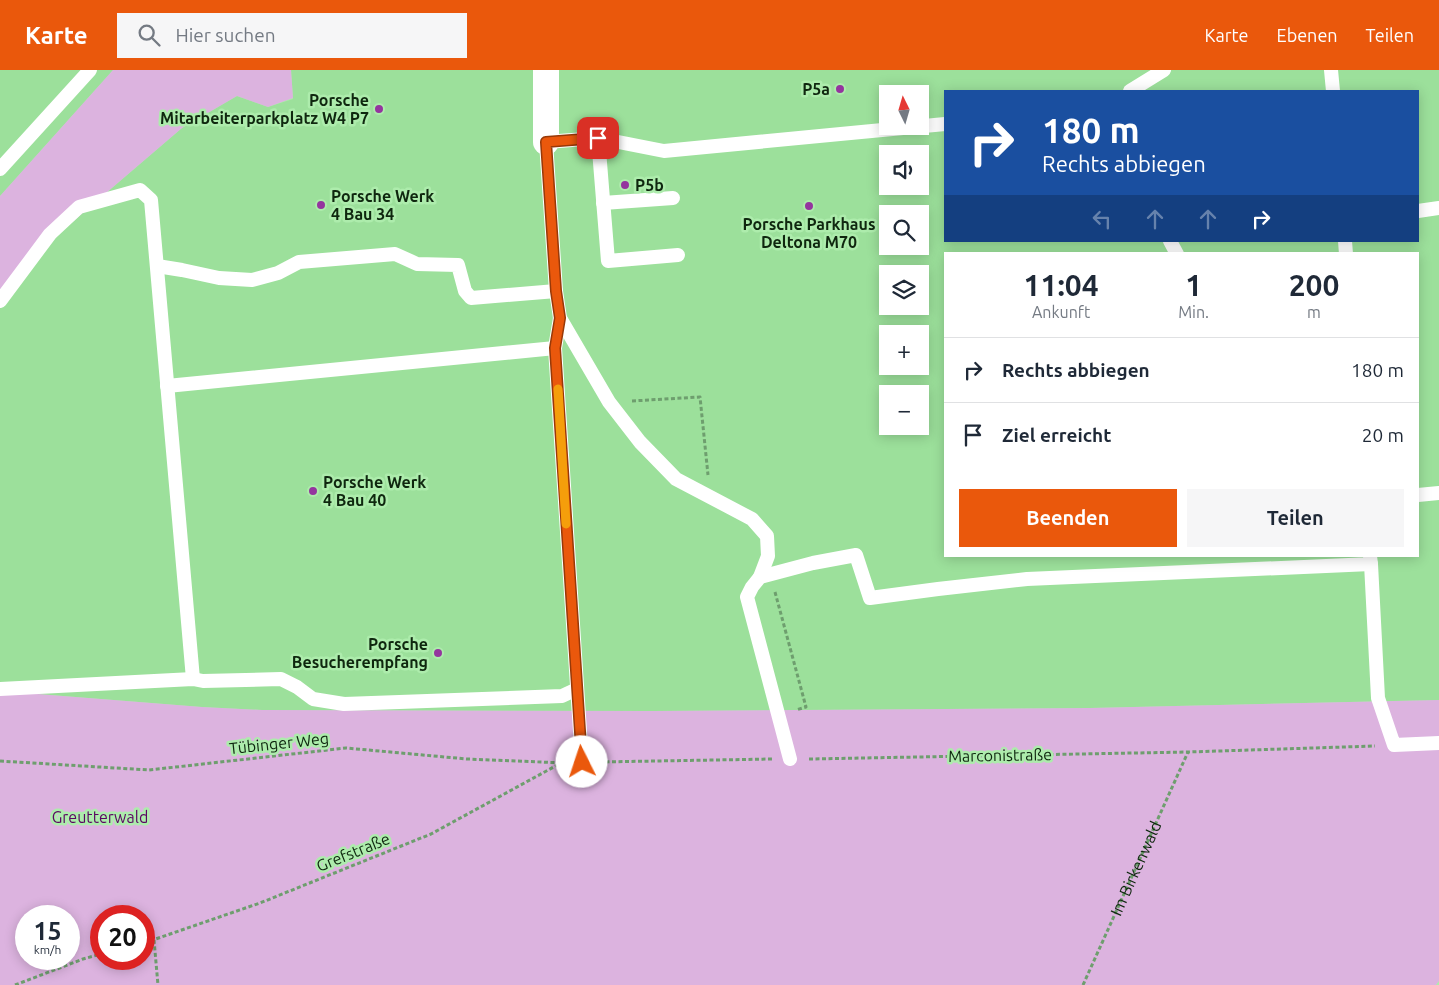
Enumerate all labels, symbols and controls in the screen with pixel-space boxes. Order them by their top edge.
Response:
search box [117,13,467,58]
icon: search [135,21,163,49]
text: Karte [25,22,87,49]
text: Hier suchen [175,24,276,46]
text: Karte [1205,25,1249,45]
text: Ebenen [1277,25,1338,45]
text: Teilen [1366,25,1414,45]
place label: P5a [802,80,830,98]
marker: P5a [834,83,846,95]
north arrow [879,85,929,135]
map controls [879,85,929,435]
place label: Porsche Mitarbeiterparkplatz W4 P7 [160,91,369,127]
marker: Porsche Mitarbeiterparkplatz W4 P7 [373,103,385,115]
icon: right [959,110,1024,175]
text: 180 m [1042,110,1140,150]
pin [577,117,619,159]
icon: arrive [584,124,612,152]
button: sound [879,145,929,195]
text: Rechts abbiegen [1042,151,1206,176]
place label: P5b [635,176,664,194]
marker: P5b [619,179,631,191]
place label: Porsche Werk 4 Bau 34 [331,187,434,223]
marker: Porsche Werk 4 Bau 34 [315,199,327,211]
marker: Porsche Parkhaus Deltona M70 [803,200,815,212]
button: search [879,205,929,255]
icon: left [1088,205,1116,233]
icon: ahead [1141,205,1169,233]
icon: ahead [1194,205,1222,233]
icon: right [1247,205,1275,233]
place label: Porsche Parkhaus Deltona M70 [743,215,875,251]
button: layers [879,265,929,315]
text: 11:04 [1024,268,1099,302]
text: 1 [1185,268,1202,302]
text: 200 [1289,268,1339,302]
text: Ankunft [1032,303,1090,321]
text: Min. [1178,303,1209,321]
text: m [1307,303,1321,321]
button: + [879,325,929,375]
icon: right [959,356,987,384]
text: Rechts abbiegen [1002,359,1150,381]
text: 180 m [1351,359,1404,381]
button: − [879,385,929,435]
icon: arrive [959,421,987,449]
text: Ziel erreicht [1002,424,1111,446]
text: 20 m [1362,424,1404,446]
place label: Porsche Werk 4 Bau 40 [323,473,426,509]
marker: Porsche Werk 4 Bau 40 [307,485,319,497]
button: Beenden [959,489,1177,547]
button: Teilen [1187,489,1404,547]
place label: Porsche Besucherempfang [292,635,428,671]
marker: Porsche Besucherempfang [432,647,444,659]
street label: Tübinger Weg [228,729,330,757]
position arrow [555,735,607,787]
street label: Marconistraße [948,745,1052,765]
park label: Greutterwald [52,808,148,826]
street label: Im Birkenwald [1106,818,1165,918]
street label: Grefstraße [314,829,392,875]
speed limit sign: 20 [90,905,155,970]
text: 15 [33,917,62,945]
text: km/h [34,943,61,956]

